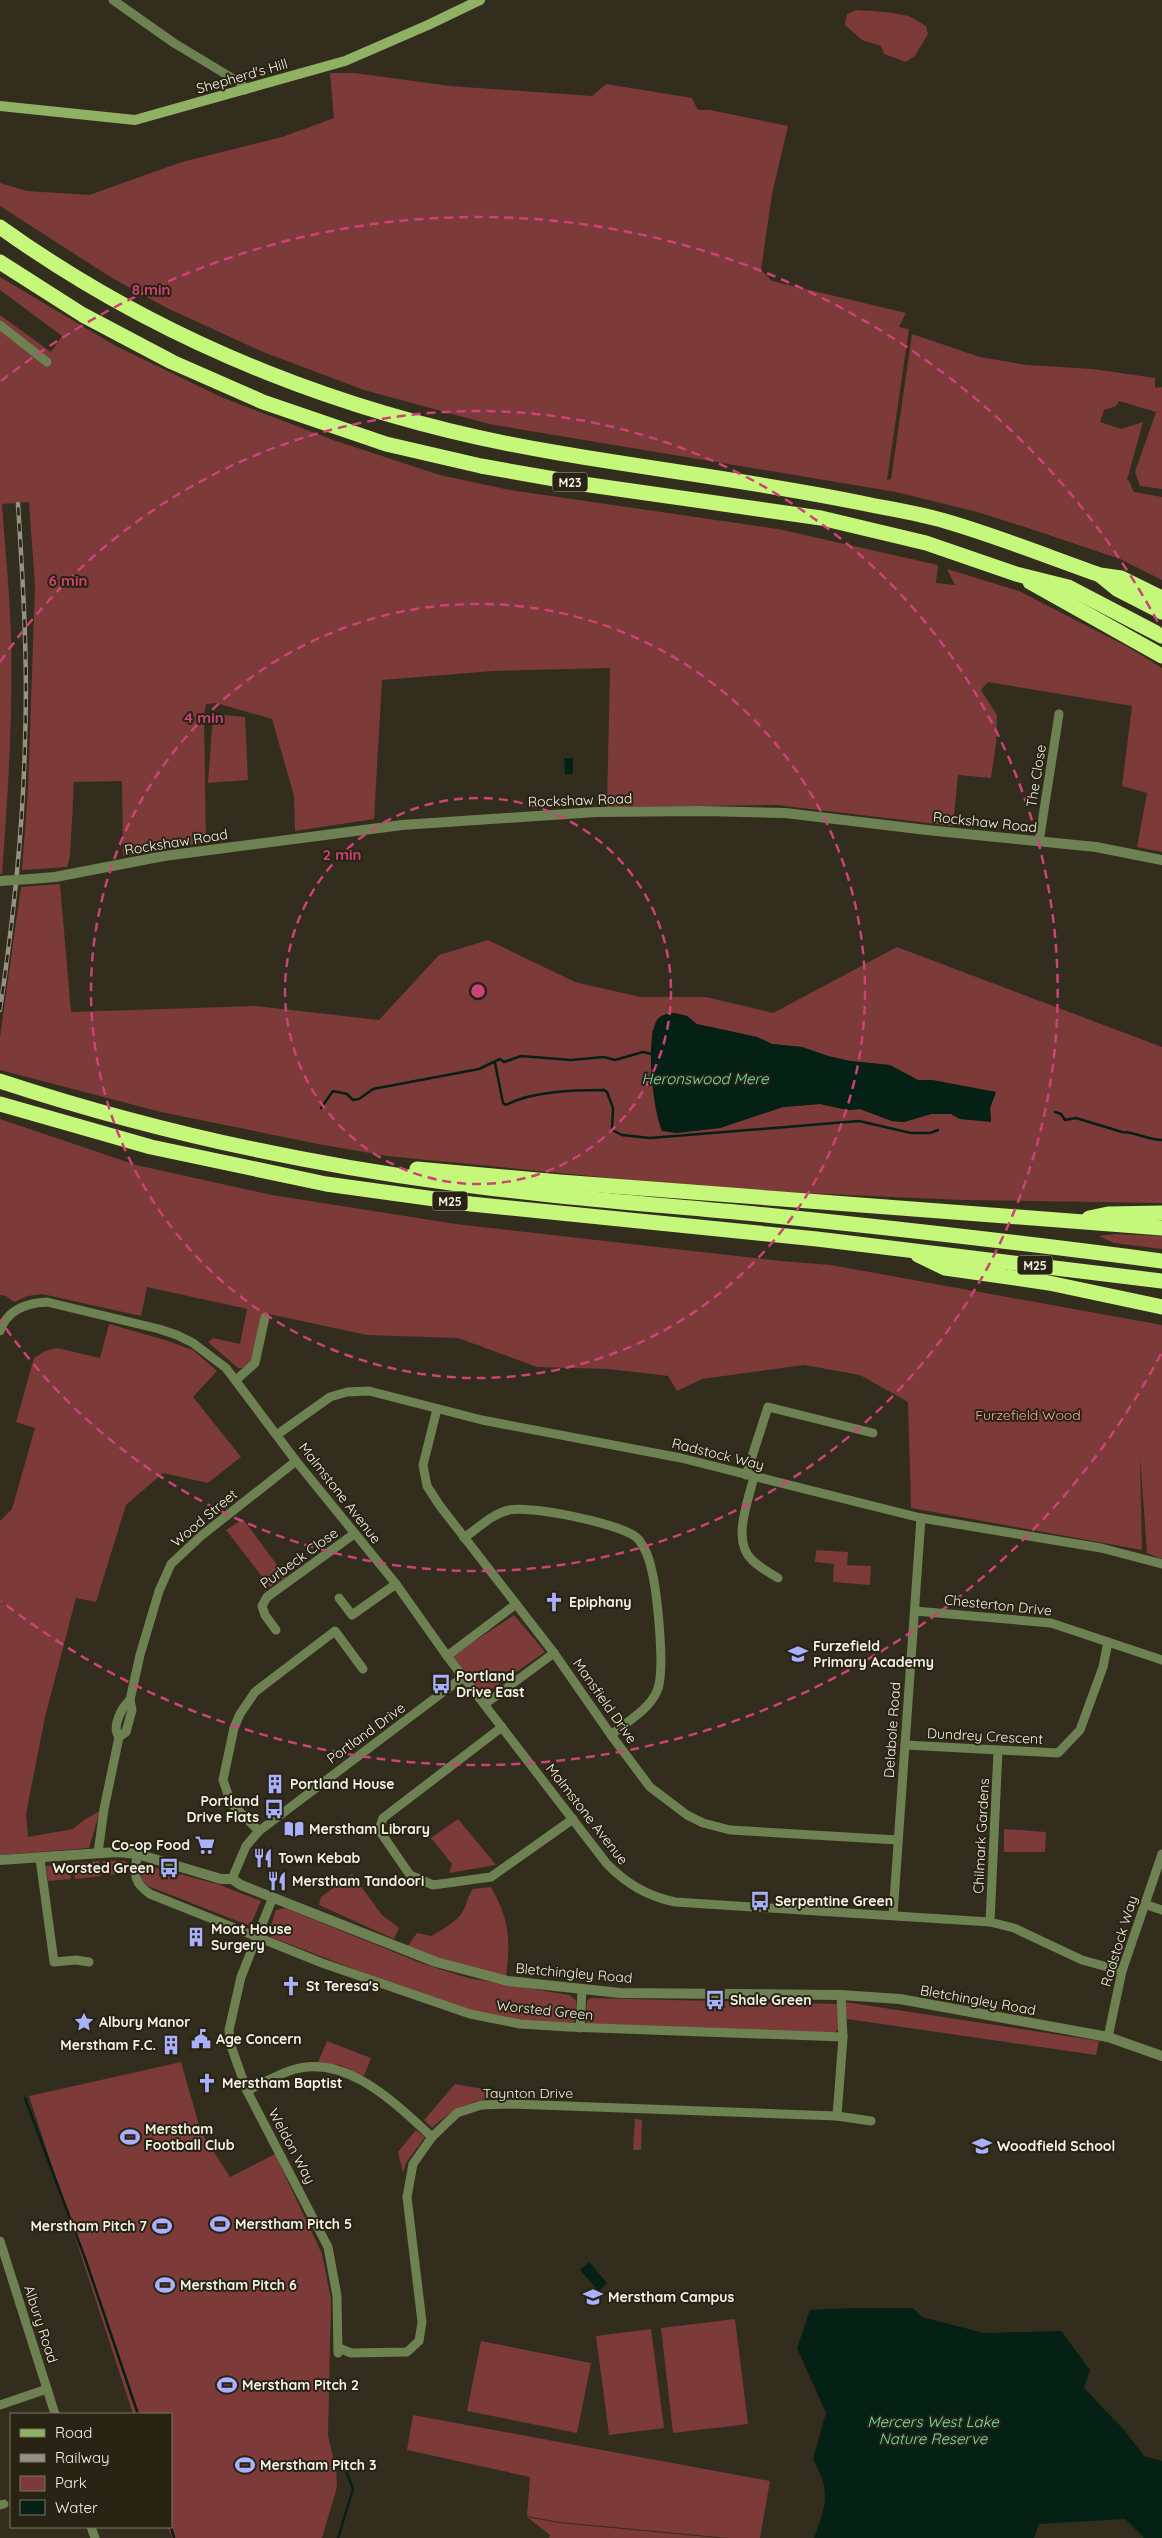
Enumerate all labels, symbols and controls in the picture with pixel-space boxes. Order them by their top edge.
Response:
street label: Shepherd's Hill [194,54,290,98]
text: 8 min [132,280,170,299]
road number: M23 [552,472,588,492]
text: 6 min [49,571,87,590]
text: 4 min [184,708,224,727]
street label: The Close [1022,743,1050,809]
street label: Rockshaw Road [527,789,633,811]
street label: Rockshaw Road [932,808,1038,836]
street label: Rockshaw Road [123,825,229,859]
text: 2 min [322,845,362,864]
centre of rings [469,982,487,1000]
water label: Heronswood Mere [642,1069,769,1088]
road number: M25 [432,1192,468,1210]
road number: M25 [1018,1256,1052,1274]
park label: Furzefield Wood [975,1406,1081,1424]
street label: Radstock Way [670,1434,766,1474]
street label: Malmstone Avenue [295,1439,385,1547]
street label: Wood Street [167,1485,241,1551]
street label: Purbeck Close [257,1524,341,1592]
street label: Chesterton Drive [943,1590,1053,1620]
church icon: Epiphany [543,1591,565,1613]
place label: Epiphany [569,1593,631,1611]
place label: Furzefield Primary Academy [813,1637,934,1671]
school or university icon: Furzefield Primary Academy [787,1643,809,1665]
street label: Mansfield Drive [569,1655,641,1747]
place label: Portland Drive East [456,1667,525,1701]
bus stop icon: Portland Drive East [430,1673,452,1695]
street label: Delabole Road [880,1681,904,1779]
street label: Portland Drive [323,1698,409,1767]
street label: Dundrey Crescent [927,1724,1044,1748]
street label: Malmstone Avenue [542,1760,632,1868]
building icon: Portland House [264,1773,286,1795]
place label: Portland House [290,1775,395,1793]
street label: Chilmark Gardens [969,1778,993,1894]
place label: Portland Drive Flats [186,1792,259,1826]
bus stop icon: Portland Drive Flats [263,1798,285,1820]
library icon: Merstham Library [283,1818,305,1840]
place label: Merstham Library [309,1820,430,1838]
supermarket icon: Co-op Food [194,1834,216,1856]
place label: Co-op Food [112,1836,190,1854]
restaurant icon: Town Kebab [252,1847,274,1869]
place label: Town Kebab [278,1849,361,1867]
bus stop icon: Worsted Green [158,1857,180,1879]
place label: Worsted Green [52,1859,154,1877]
restaurant icon: Merstham Tandoori [266,1870,288,1892]
place label: Merstham Tandoori [292,1872,424,1890]
bus stop icon: Serpentine Green [749,1890,771,1912]
place label: Serpentine Green [775,1892,893,1910]
street label: Radstock Way [1097,1893,1141,1989]
place label: Moat House Surgery [211,1920,292,1954]
building icon: Moat House Surgery [185,1926,207,1948]
street label: Bletchingley Road [515,1959,633,1987]
church icon: St Teresa's [280,1975,302,1997]
place label: St Teresa's [306,1977,379,1995]
street label: Bletchingley Road [919,1981,1037,2019]
bus stop icon: Shale Green [704,1989,726,2011]
place label: Shale Green [730,1991,812,2009]
street label: Worsted Green [496,1996,594,2024]
place icon: Albury Manor [73,2011,95,2033]
place label: Albury Manor [99,2013,190,2031]
public building icon: Age Concern [190,2028,212,2050]
place label: Age Concern [216,2030,302,2048]
building icon: Merstham F.C. [160,2034,182,2056]
place label: Merstham F.C. [60,2036,156,2054]
church icon: Merstham Baptist [196,2072,218,2094]
place label: Merstham Baptist [222,2074,343,2092]
street label: Taynton Drive [483,2084,573,2102]
street label: Weldon Way [265,2105,319,2187]
place label: Merstham Football Club [145,2120,235,2154]
sports icon: Merstham Football Club [119,2126,141,2148]
school or university icon: Woodfield School [971,2135,993,2157]
place label: Woodfield School [997,2137,1115,2155]
sports icon: Merstham Pitch 5 [209,2213,231,2235]
sports icon: Merstham Pitch 7 [151,2215,173,2237]
place label: Merstham Pitch 5 [235,2215,352,2233]
place label: Merstham Pitch 7 [30,2217,147,2235]
sports icon: Merstham Pitch 6 [154,2274,176,2296]
place label: Merstham Pitch 6 [180,2276,297,2294]
street label: Albury Road [20,2283,62,2365]
school or university icon: Merstham Campus [582,2286,604,2308]
place label: Merstham Campus [608,2288,735,2306]
sports icon: Merstham Pitch 2 [216,2374,238,2396]
place label: Merstham Pitch 2 [242,2376,359,2394]
water label: Mercers West Lake Nature Reserve [867,2412,999,2448]
legend [10,2413,172,2528]
text: Road [55,2423,92,2442]
text: Railway [55,2448,110,2467]
sports icon: Merstham Pitch 3 [234,2454,256,2476]
place label: Merstham Pitch 3 [260,2456,376,2474]
text: Park [55,2473,87,2492]
text: Water [55,2498,98,2517]

